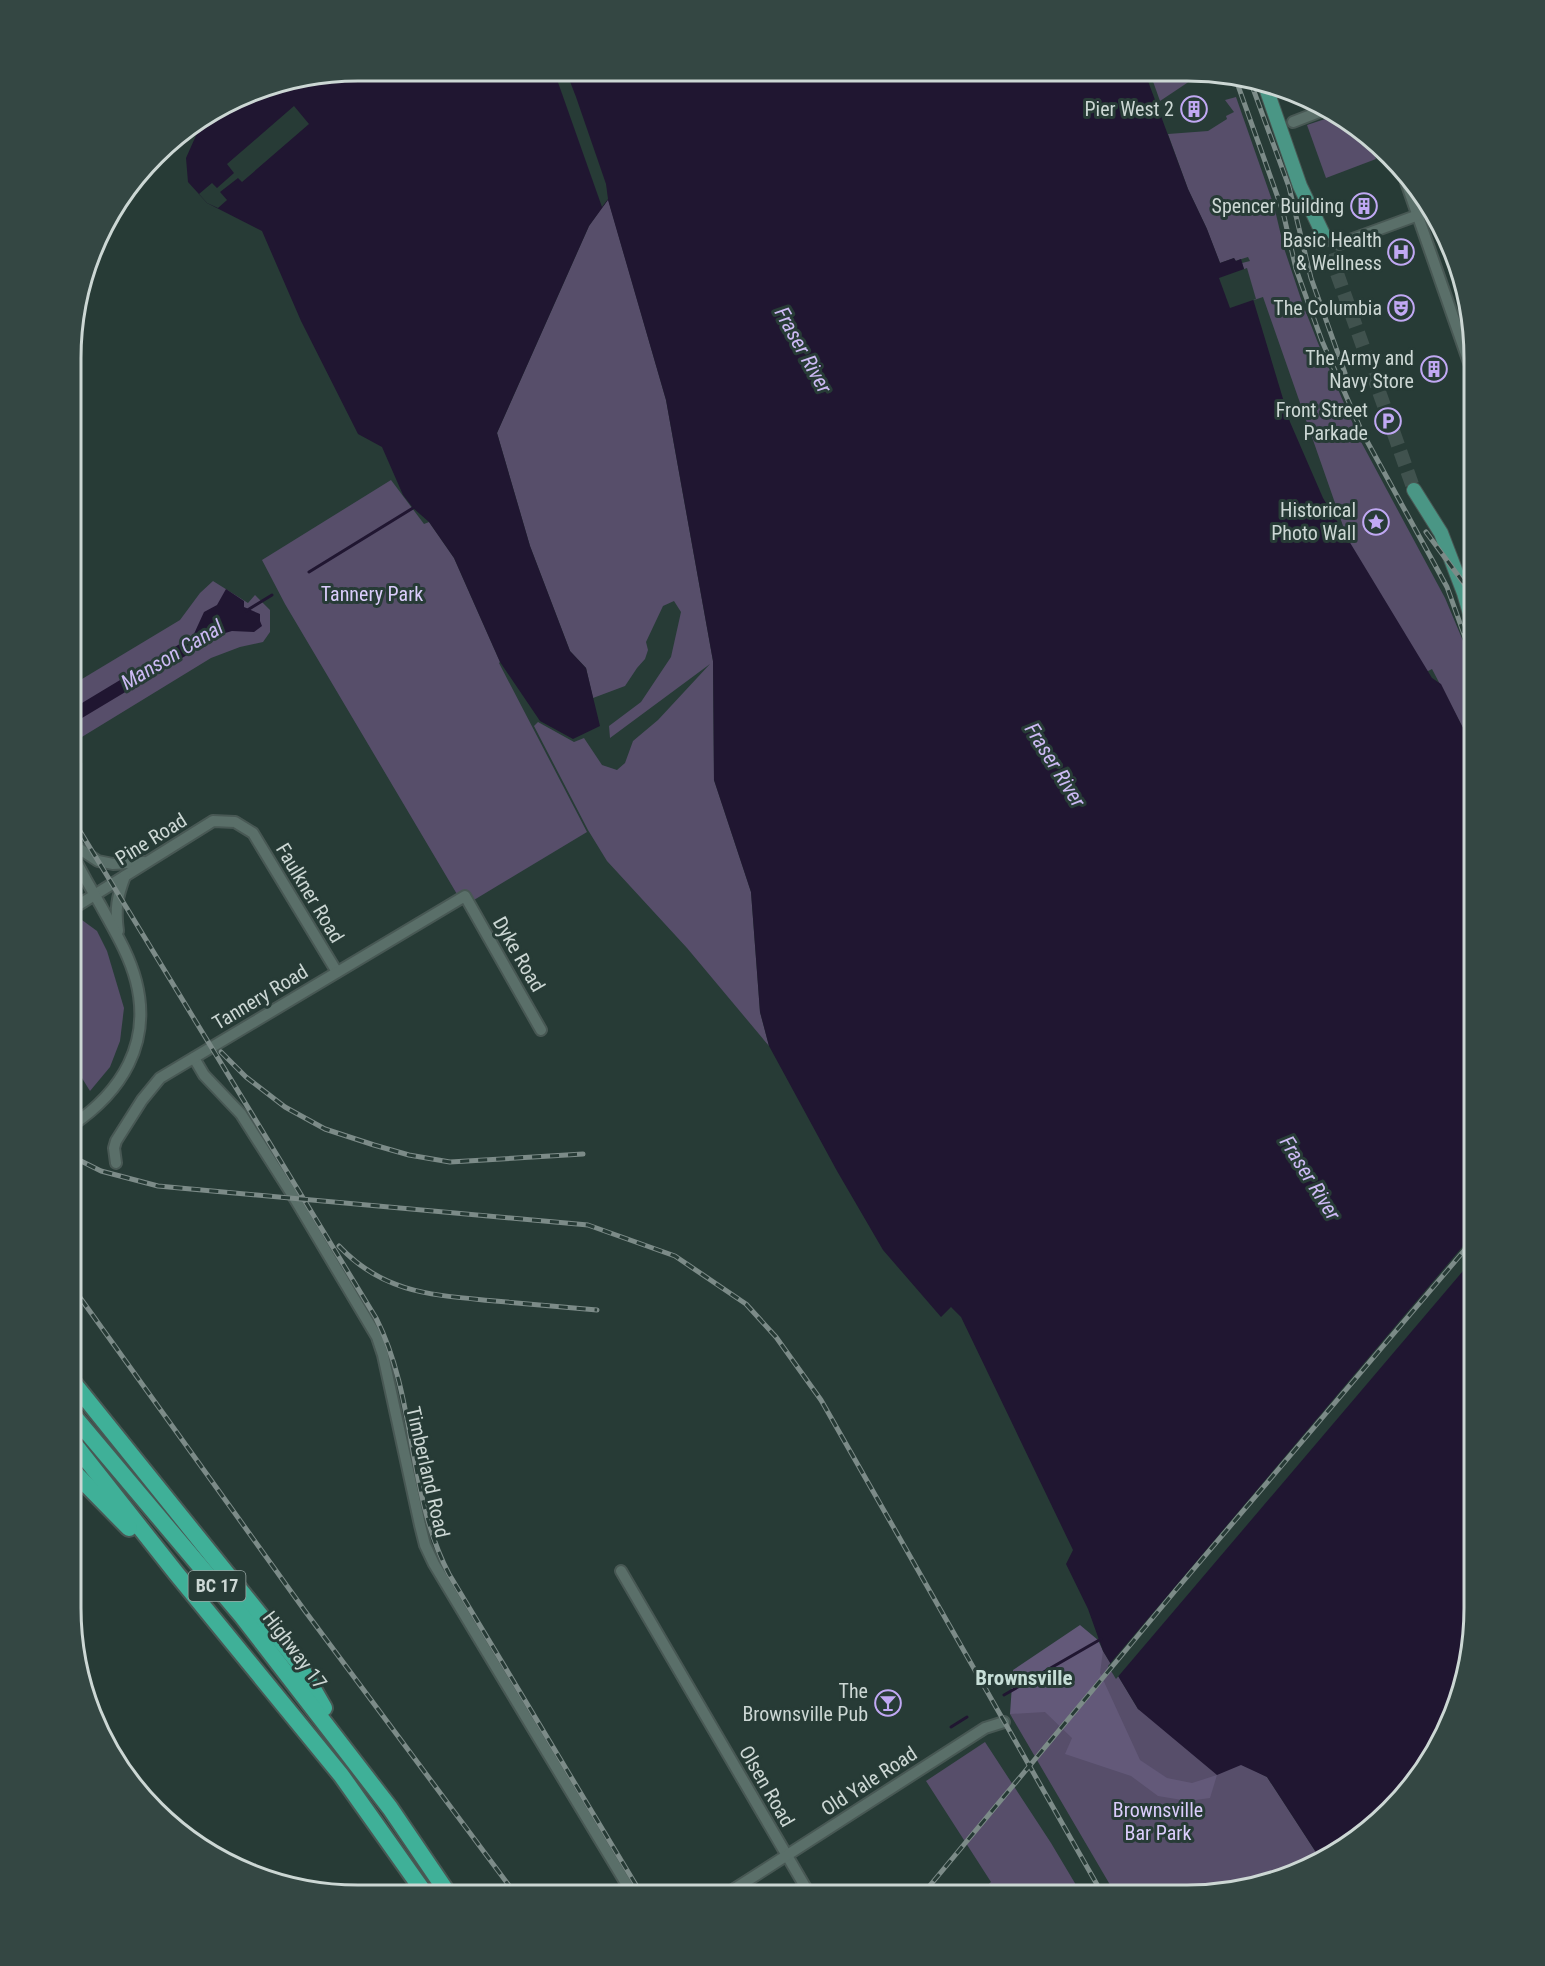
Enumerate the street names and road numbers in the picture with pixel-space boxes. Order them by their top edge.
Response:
street label: Pine Road [111,808,191,870]
street label: Faulkner Road [271,839,349,947]
street label: Dyke Road [488,912,550,996]
street label: Tannery Road [208,959,312,1035]
street label: Timberland Road [401,1404,455,1540]
road number: BC 17 [188,1571,246,1601]
street label: Highway 17 [258,1606,332,1694]
street label: Olsen Road [734,1741,800,1831]
street label: Old Yale Road [817,1741,921,1821]

